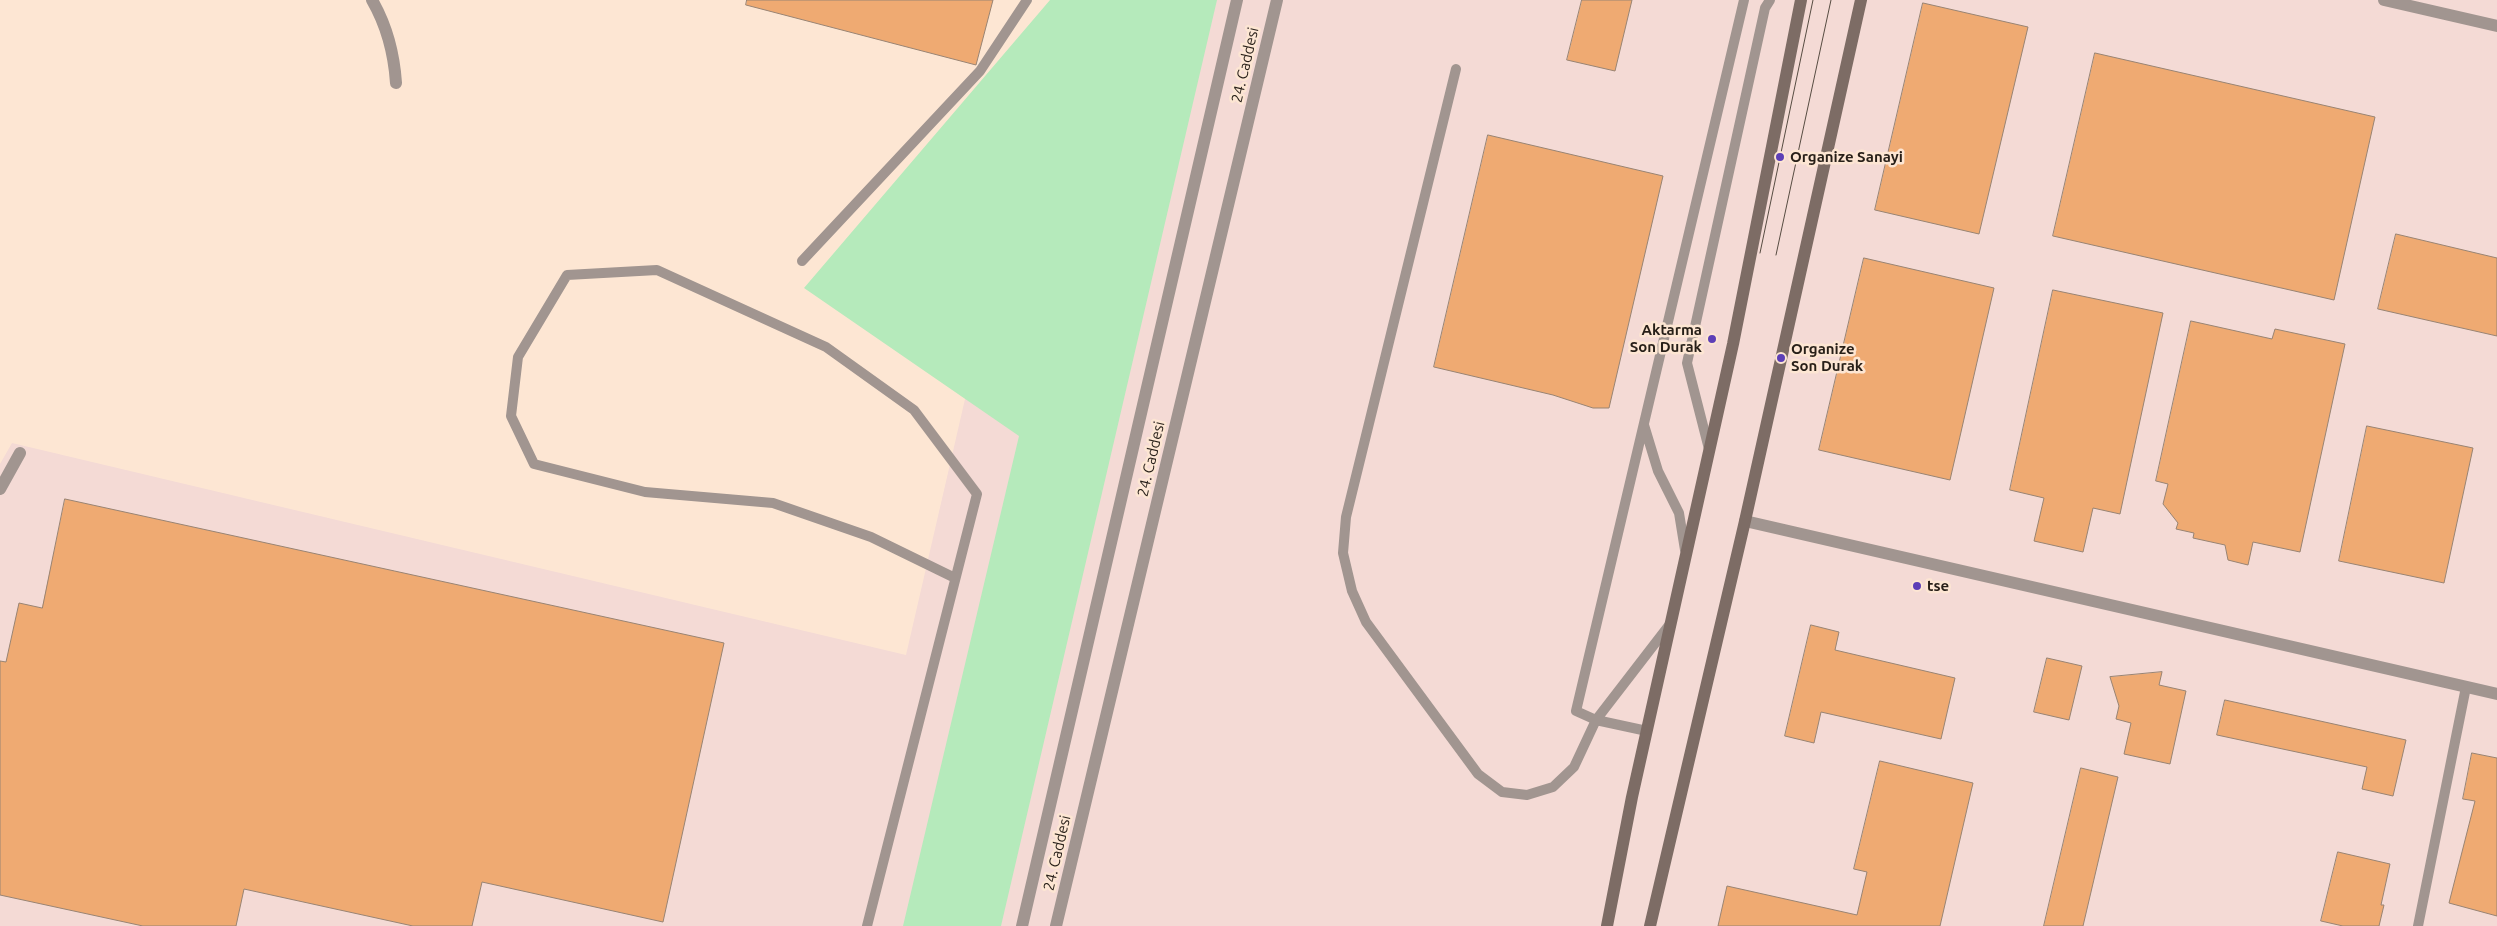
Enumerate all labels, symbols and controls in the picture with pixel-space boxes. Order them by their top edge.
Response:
street label: 24. Caddesi [1228,25,1262,105]
place label: Organize Sanayi [1790,148,1903,166]
marker: Organize Sanayi [1774,151,1786,163]
place label: Aktarma Son Durak [1630,321,1702,356]
marker: Aktarma Son Durak [1706,333,1718,345]
place label: Organize Son Durak [1791,340,1863,375]
marker: Organize Son Durak [1775,352,1787,364]
street label: 24. Caddesi [1134,419,1168,499]
place label: tse [1927,577,1949,595]
marker: tse [1911,580,1923,592]
street label: 24. Caddesi [1040,813,1074,893]

